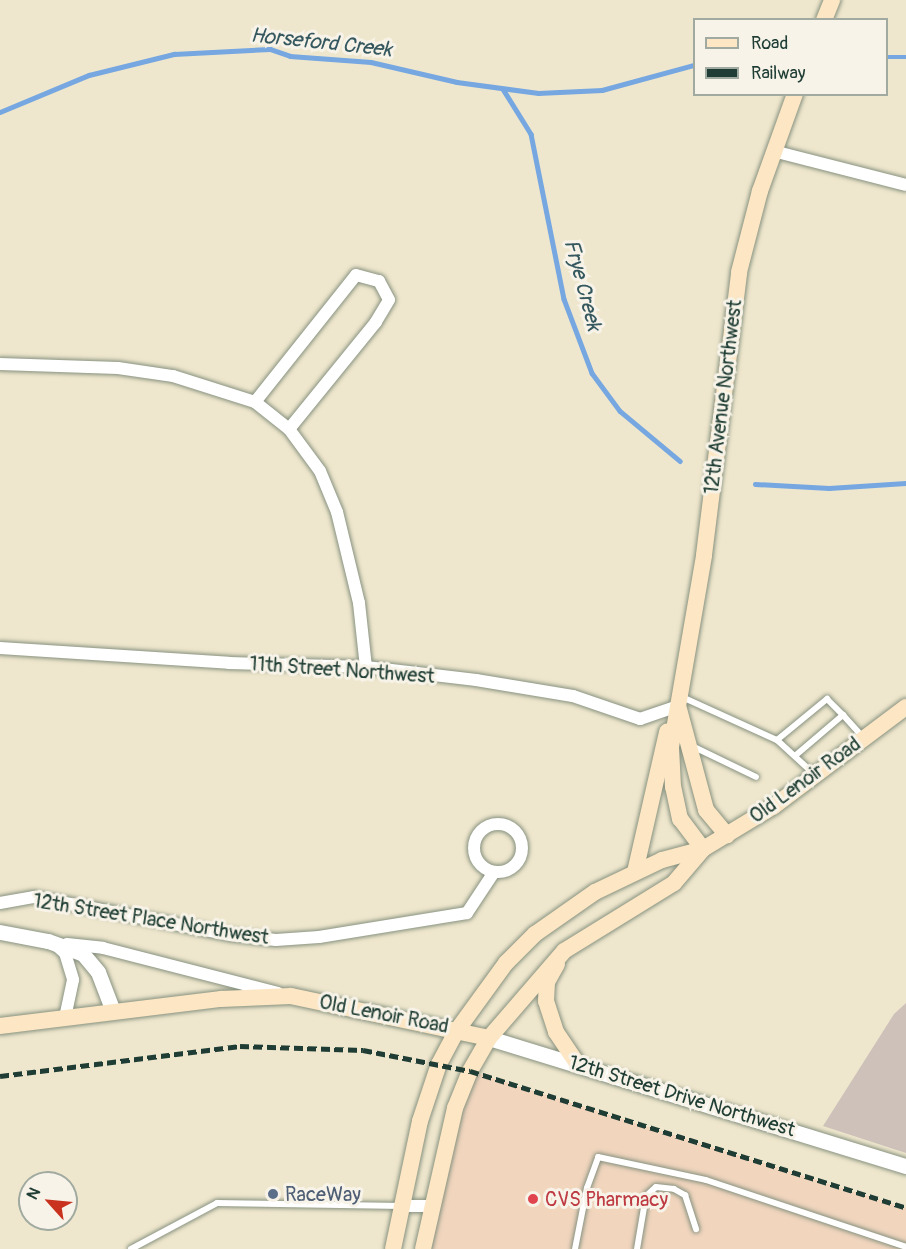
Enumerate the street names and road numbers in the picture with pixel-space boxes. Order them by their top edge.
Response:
street label: 12th Avenue Northwest [699,298,747,496]
street label: 11th Street Northwest [249,652,435,688]
street label: Old Lenoir Road [745,732,865,828]
street label: 12th Street Place Northwest [32,889,270,949]
street label: Old Lenoir Road [317,990,451,1038]
street label: 12th Street Drive Northwest [566,1050,798,1142]

